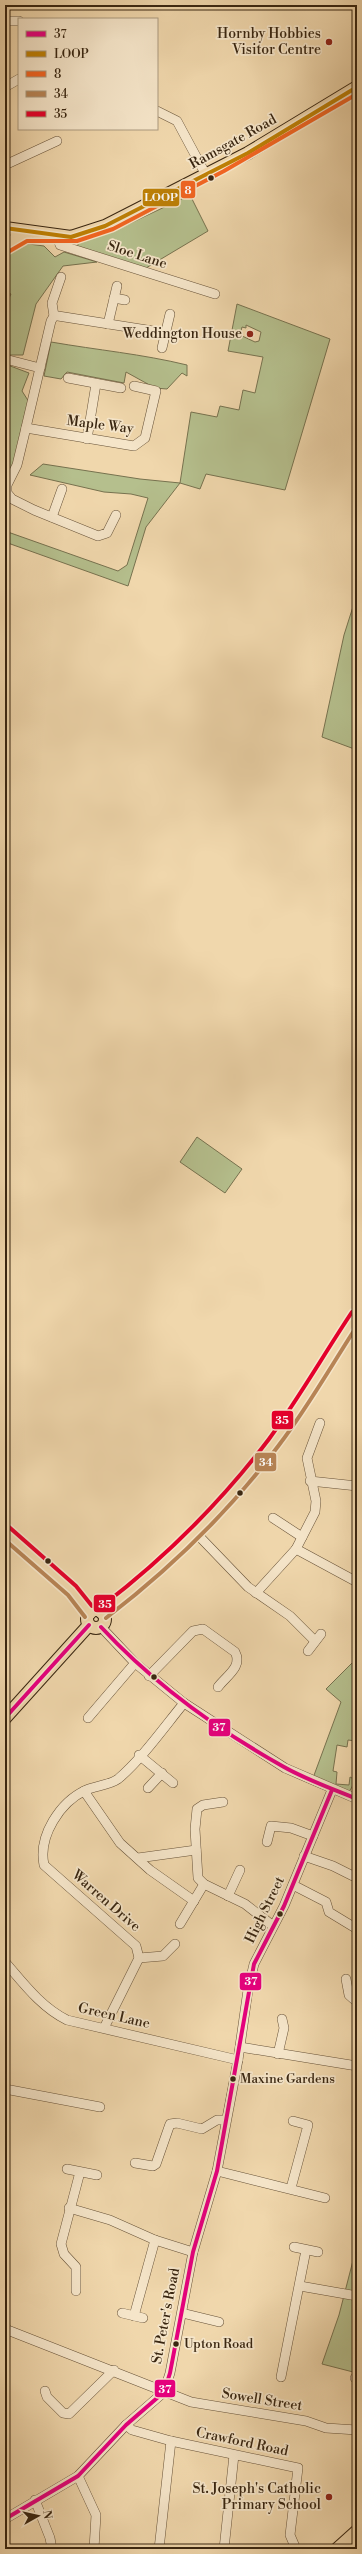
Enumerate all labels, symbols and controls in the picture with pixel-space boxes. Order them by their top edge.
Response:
legend [18,18,158,130]
place label: Hornby Hobbies Visitor Centre [217,25,321,59]
text: 37 [54,27,66,42]
marker: Hornby Hobbies Visitor Centre [324,37,334,47]
text: LOOP [54,47,89,62]
text: 8 [54,67,61,82]
text: 34 [54,87,68,102]
text: 35 [54,107,68,122]
street label: Ramsgate Road [186,111,280,173]
unlabelled marker [206,173,216,183]
line badge: 8 [180,180,196,199]
text: 8 [184,184,192,198]
line badge: LOOP [142,188,180,207]
text: LOOP [144,191,178,205]
street label: Sloe Lane [105,237,169,273]
place label: Weddington House [122,325,242,343]
marker: Weddington House [245,329,255,339]
street label: Maple Way [66,412,135,438]
line badge: 35 [271,1410,294,1430]
text: 35 [275,1414,289,1428]
line badge: 34 [254,1452,277,1472]
text: 34 [259,1456,273,1470]
unlabelled marker [235,1488,245,1498]
unlabelled marker [43,1556,53,1566]
line badge: 35 [93,1594,116,1613]
text: 35 [98,1598,112,1612]
unlabelled marker [149,1672,159,1682]
line badge: 37 [208,1718,231,1737]
text: 37 [213,1721,226,1735]
street label: Warren Drive [67,1866,144,1936]
street label: High Street [241,1874,289,1946]
unlabelled marker [275,1909,285,1919]
line badge: 37 [239,1972,262,1991]
text: 37 [245,1975,258,1989]
street label: Green Lane [76,1999,152,2033]
place label: Maxine Gardens [240,2071,335,2087]
marker: Maxine Gardens [228,2074,238,2084]
street label: St. Peter's Road [148,2266,184,2366]
place label: Upton Road [184,2336,254,2352]
marker: Upton Road [171,2339,181,2349]
line badge: 37 [154,2379,176,2398]
text: 37 [159,2383,172,2397]
street label: Sowell Street [220,2385,304,2415]
street label: Crawford Road [194,2423,290,2461]
place label: St. Joseph's Catholic Primary School [192,2480,321,2514]
marker: St. Joseph's Catholic Primary School [324,2492,334,2502]
north arrow [18,2496,58,2536]
text: N [39,2509,54,2520]

